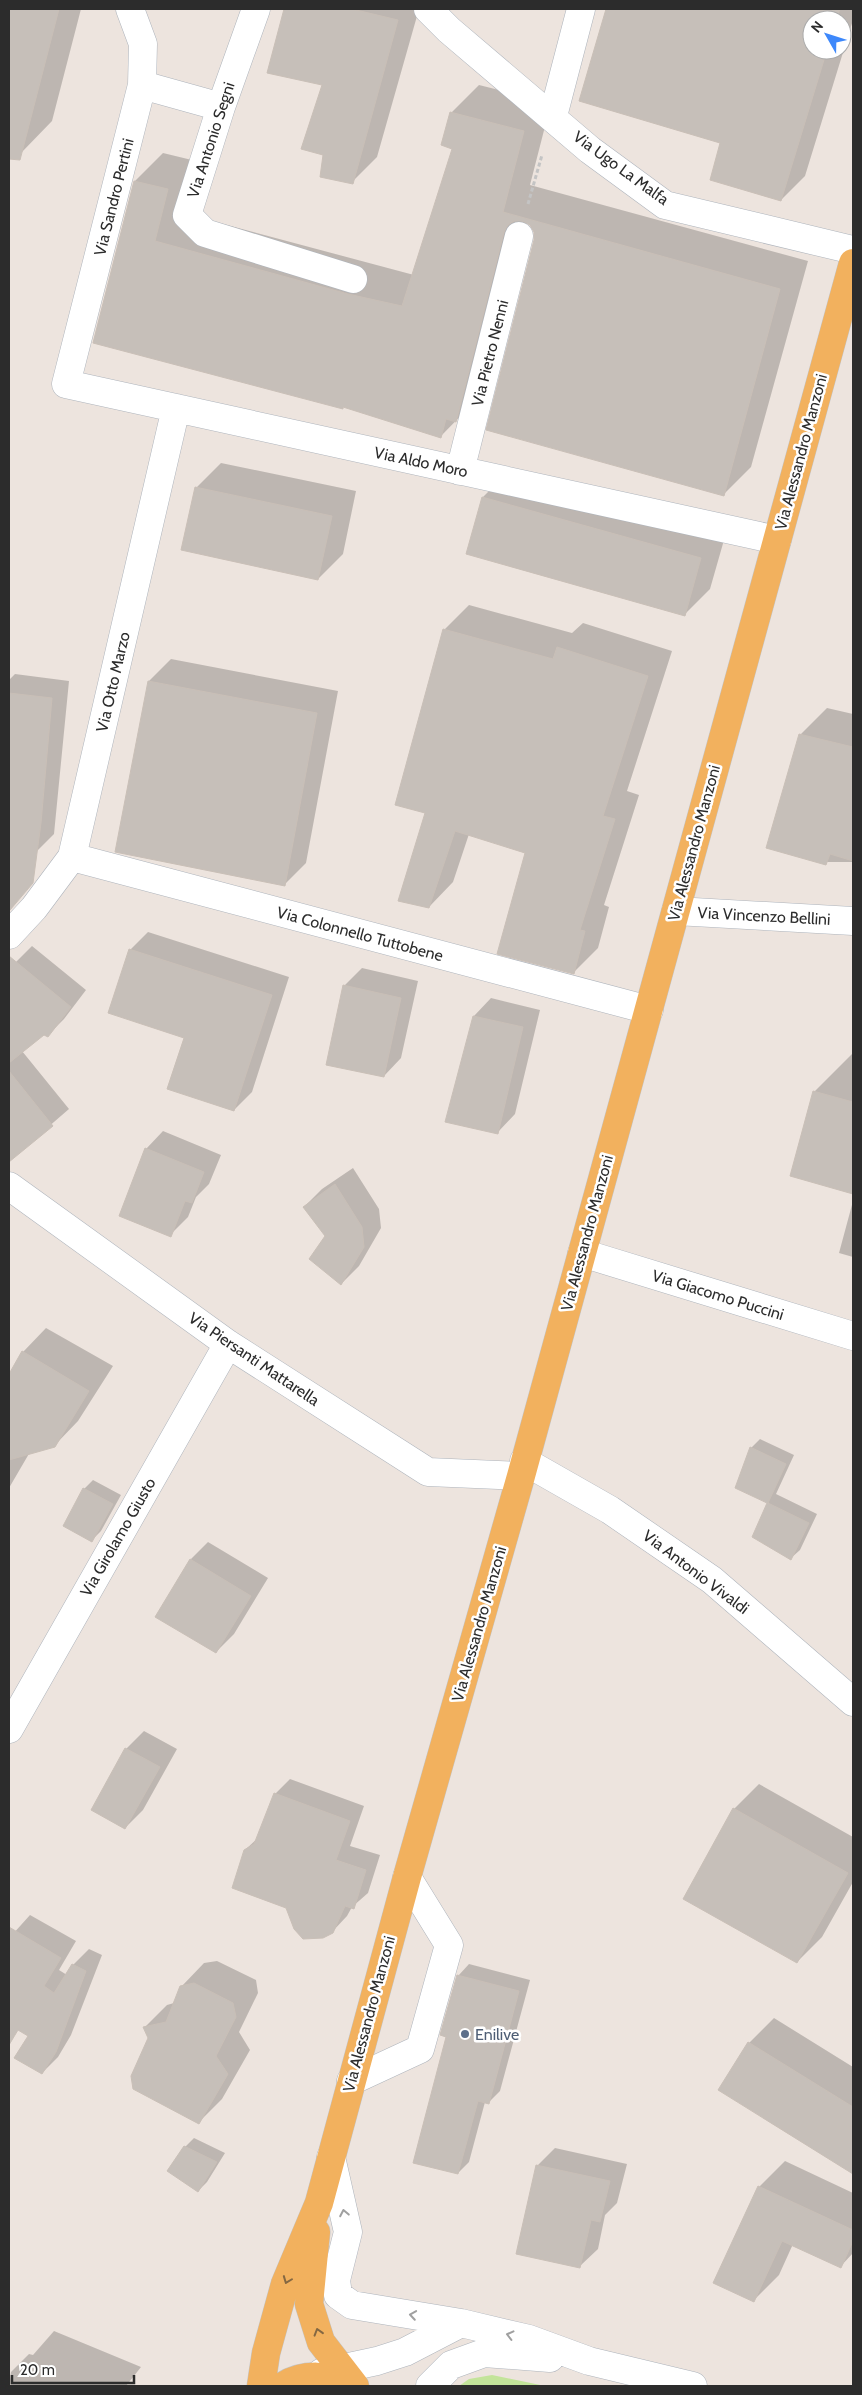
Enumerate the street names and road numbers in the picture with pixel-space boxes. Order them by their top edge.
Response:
street label: Via Antonio Segni [183,80,239,200]
street label: Via Ugo La Malfa [570,127,673,209]
street label: Via Sandro Pertini [90,136,138,258]
street label: Via Pietro Nenni [468,298,512,408]
street label: Via Alessandro Manzoni [771,372,831,532]
street label: Via Aldo Moro [373,443,470,481]
street label: Via Otto Marzo [92,630,134,734]
street label: Via Alessandro Manzoni [664,763,724,923]
street label: Via Colonnello Tuttobene [275,903,445,965]
street label: Via Vincenzo Bellini [697,903,831,929]
street label: Via Alessandro Manzoni [557,1153,617,1313]
street label: Via Giacomo Puccini [650,1266,786,1324]
street label: Via Piersanti Mattarella [185,1308,323,1410]
street label: Via Girolamo Giusto [76,1474,160,1600]
street label: Via Antonio Vivaldi [639,1526,753,1618]
street label: Via Alessandro Manzoni [448,1544,510,1704]
street label: Via Alessandro Manzoni [339,1934,399,2094]

